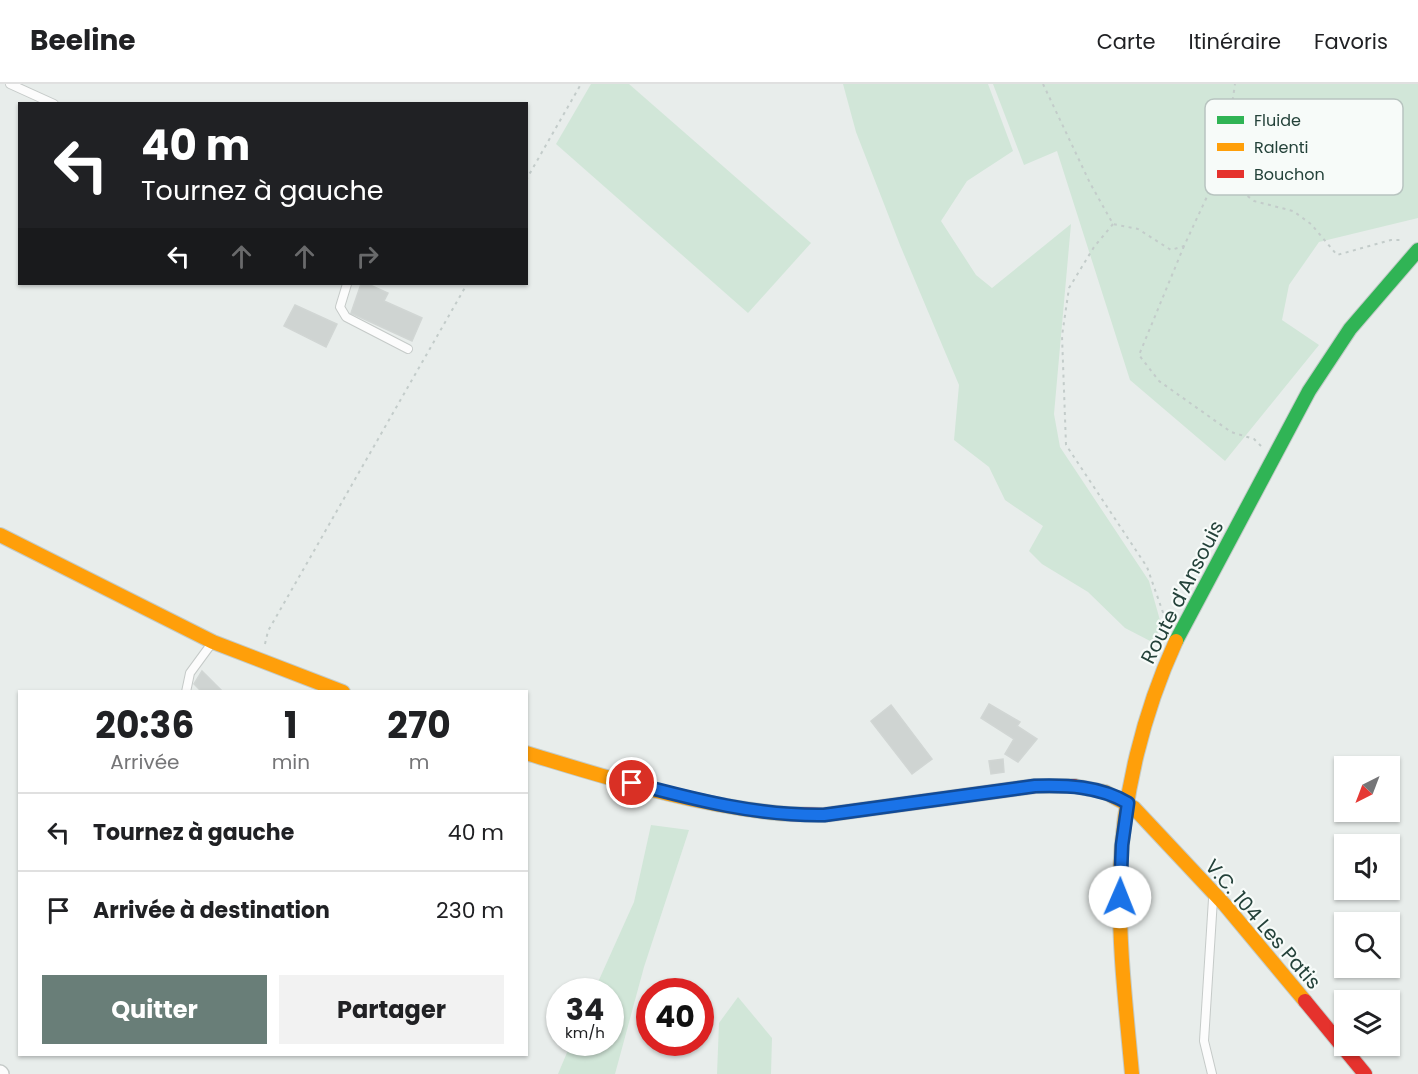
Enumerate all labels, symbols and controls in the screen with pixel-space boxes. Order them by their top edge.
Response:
text: Beeline [30,21,136,60]
text: Carte [1097,27,1156,56]
text: Itinéraire [1189,27,1281,56]
text: Favoris [1314,27,1388,56]
legend [1205,99,1403,195]
text: Fluide [1254,109,1301,132]
text: 40 m [141,116,250,175]
icon: left [42,126,120,204]
text: Ralenti [1254,136,1308,159]
text: Bouchon [1254,163,1325,186]
text: Tournez à gauche [141,172,383,209]
icon: left [162,240,195,273]
icon: ahead [225,240,258,273]
icon: ahead [288,240,321,273]
icon: right [351,240,384,273]
street label: Route d'Ansouis [1134,516,1230,668]
text: 20:36 [95,700,194,751]
text: 1 [284,700,298,751]
text: 270 [387,700,451,751]
text: Arrivée [110,748,180,776]
text: min [272,748,310,776]
text: m [409,748,429,776]
north arrow [1334,756,1400,822]
map controls [1334,756,1400,1056]
pin [606,757,657,808]
icon: arrive [615,766,648,799]
icon: left [42,816,75,849]
text: Tournez à gauche [93,817,294,848]
text: 40 m [448,817,504,848]
button: sound [1334,834,1400,900]
street label: V.C. 104 Les Patis [1199,853,1327,995]
position arrow [1088,865,1152,929]
icon: arrive [42,894,75,927]
text: Arrivée à destination [93,895,330,926]
text: 230 m [436,895,504,926]
button: search [1334,912,1400,978]
button: Quitter [42,975,267,1044]
button: Partager [279,975,504,1044]
speed limit sign: 40 [636,978,714,1056]
text: 34 [566,988,604,1031]
button: layers [1334,990,1400,1056]
text: km/h [565,1022,605,1043]

